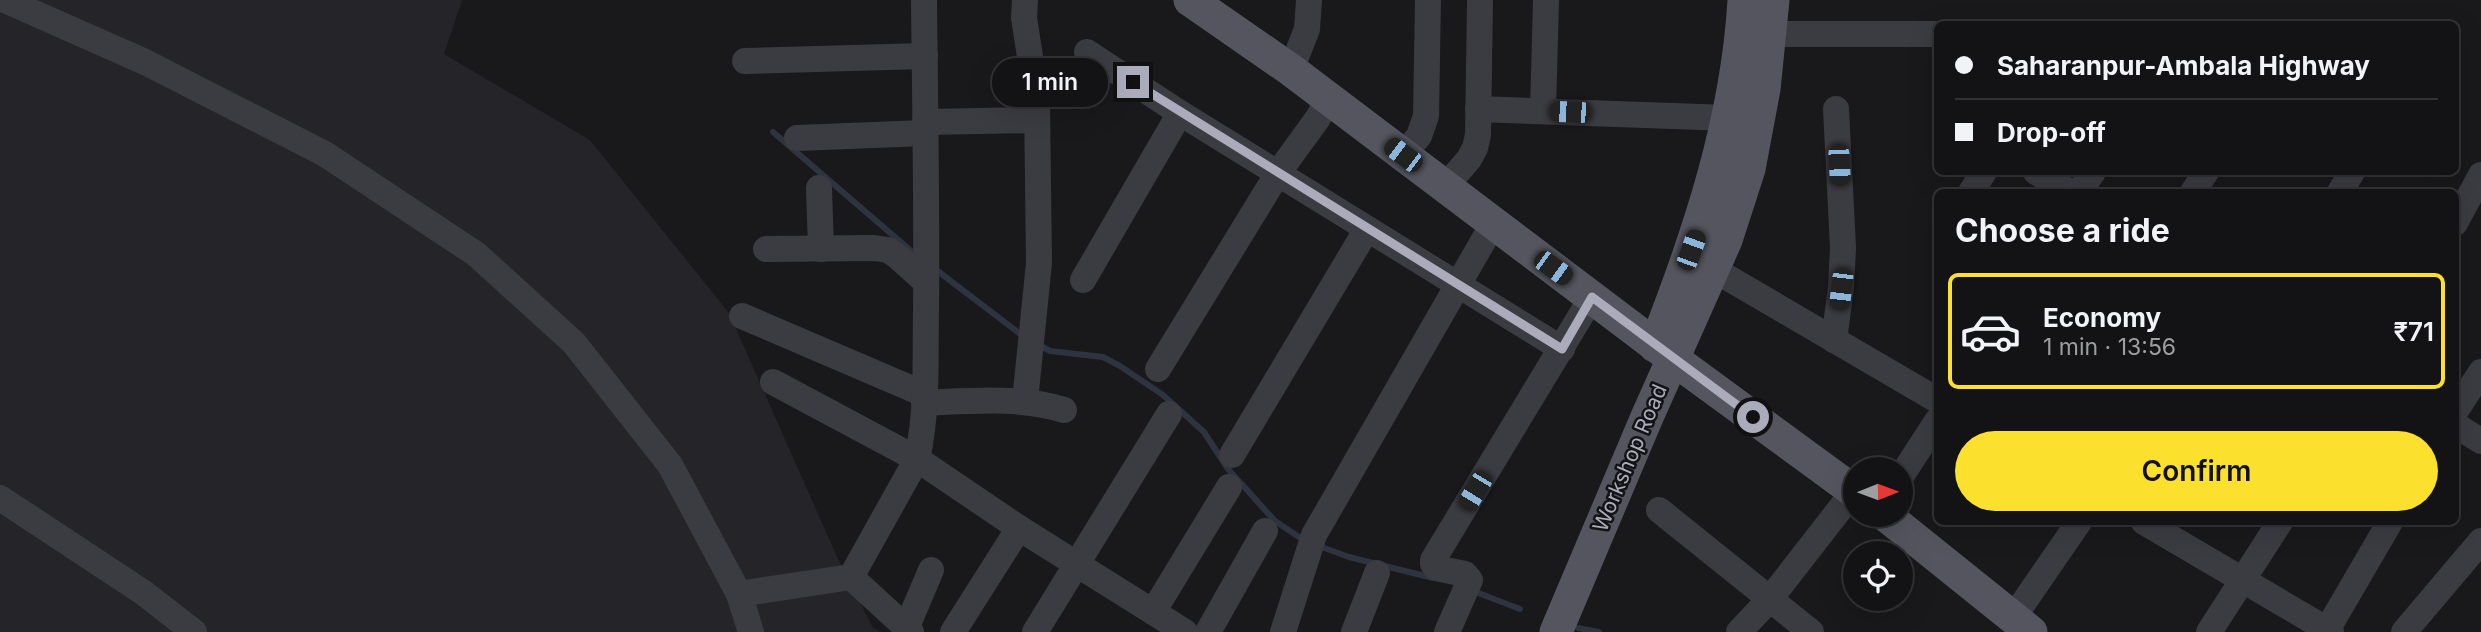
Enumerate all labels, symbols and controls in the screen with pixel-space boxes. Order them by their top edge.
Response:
text: Saharanpur-Ambala Highway [1997,50,2370,81]
callout: 1 min [993,57,1108,106]
route end [1117,66,1149,98]
text: 1 min [1022,68,1078,96]
car [1549,101,1592,123]
text: Drop-off [1997,117,2106,148]
car [1380,134,1427,176]
car [1828,143,1851,187]
text: Choose a ride [1955,211,2170,250]
car [1674,227,1709,273]
car [1530,247,1577,289]
car [1829,267,1854,311]
icon: car [1959,300,2022,363]
text: Economy [2043,302,2161,333]
text: ₹71 [2393,316,2434,347]
text: 1 min · 13:56 [2043,333,2176,361]
street label: Workshop Road [1587,380,1672,535]
route start [1737,401,1769,433]
button: Confirm [1955,431,2438,511]
north arrow [1843,457,1913,527]
map controls [1843,457,1913,611]
car [1456,468,1495,514]
button: locate [1843,541,1913,611]

